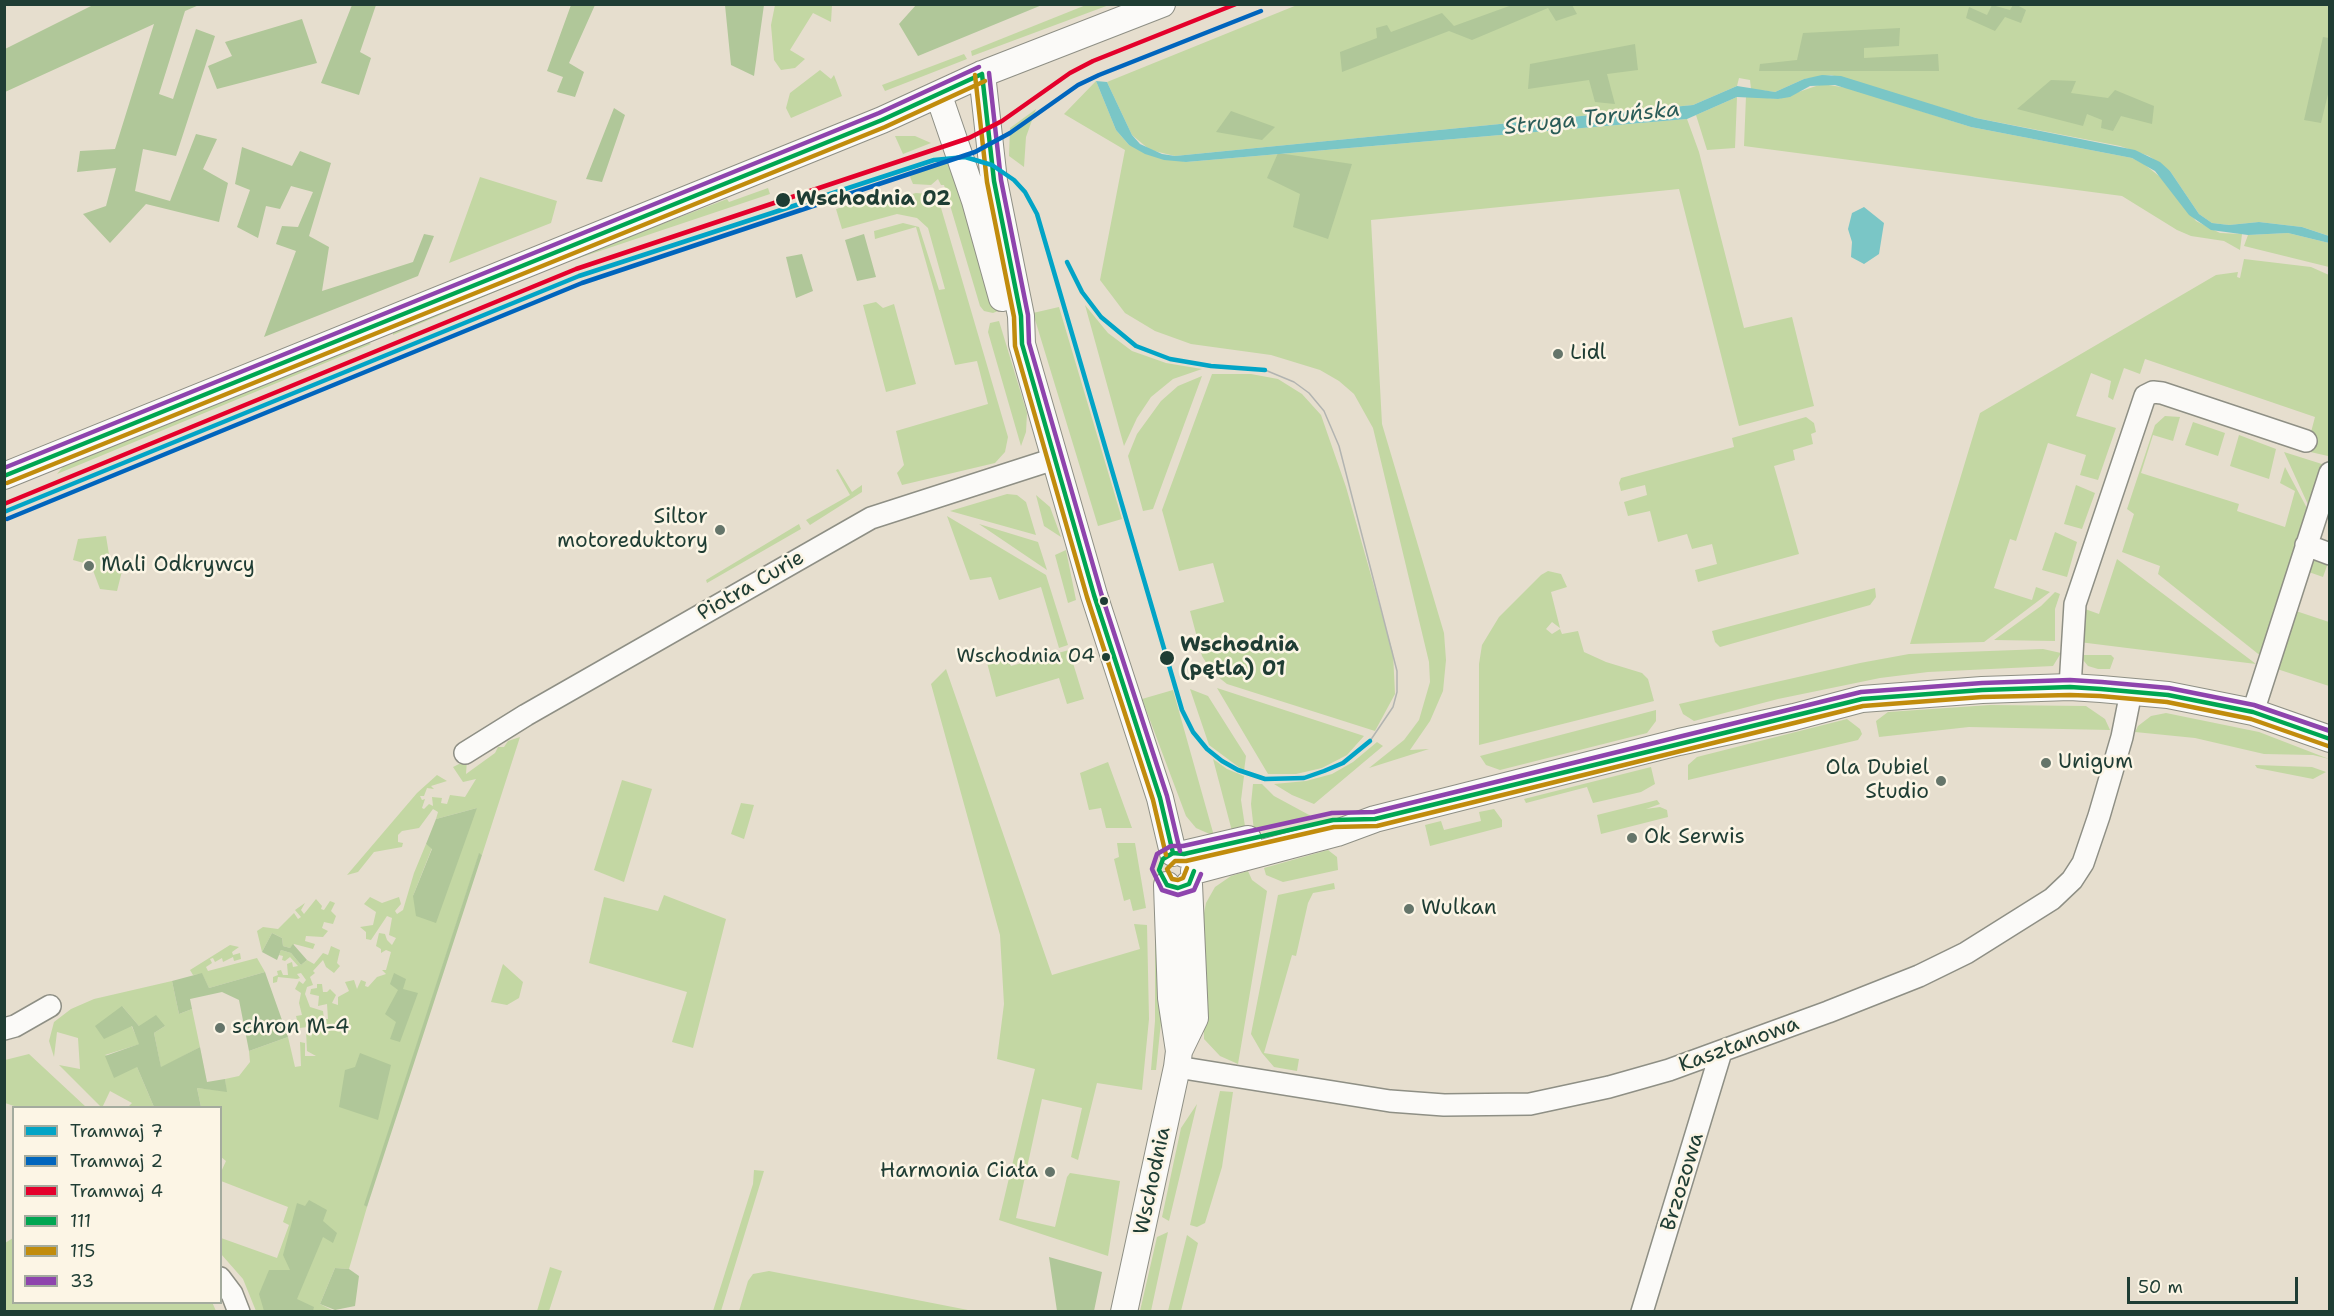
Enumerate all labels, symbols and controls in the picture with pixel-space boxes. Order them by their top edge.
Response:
water label: Struga Toruńska [1503,97,1681,141]
place label: Wschodnia 02 [796,187,951,213]
marker: Wschodnia 02 [774,191,792,209]
place label: Lidl [1570,341,1606,367]
marker: Lidl [1551,347,1565,361]
place label: Siltor motoreduktory [557,505,708,555]
marker: Siltor motoreduktory [713,523,727,537]
street label: Piotra Curie [693,545,809,627]
place label: Mali Odkrywcy [101,553,255,579]
marker: Mali Odkrywcy [82,559,96,573]
unlabelled marker [1098,595,1110,607]
place label: Wschodnia (pętla) 01 [1180,633,1299,683]
place label: Wschodnia 04 [956,645,1095,669]
marker: Wschodnia (pętla) 01 [1158,649,1176,667]
marker: Wschodnia 04 [1100,651,1112,663]
place label: Unigum [2058,750,2133,776]
place label: Ola Dubiel Studio [1825,756,1929,806]
marker: Unigum [2039,756,2053,770]
marker: Ola Dubiel Studio [1934,774,1948,788]
place label: Ok Serwis [1644,825,1745,851]
marker: Ok Serwis [1625,831,1639,845]
place label: Wulkan [1421,896,1497,922]
marker: Wulkan [1402,902,1416,916]
street label: Kasztanowa [1675,1012,1803,1078]
place label: schron M-4 [232,1015,349,1041]
marker: schron M-4 [213,1021,227,1035]
legend [12,1106,222,1304]
text: Tramwaj 7 [70,1119,163,1143]
street label: Wschodnia [1129,1125,1177,1237]
street label: Brzozowa [1656,1130,1710,1234]
text: Tramwaj 2 [70,1149,163,1173]
place label: Harmonia Ciała [880,1159,1038,1185]
marker: Harmonia Ciała [1043,1165,1057,1179]
text: Tramwaj 4 [70,1179,163,1203]
text: 111 [70,1209,91,1233]
text: 115 [70,1239,95,1263]
scale bar [2130,1265,2301,1303]
text: 33 [70,1269,94,1293]
text: 50 m [2138,1275,2183,1299]

